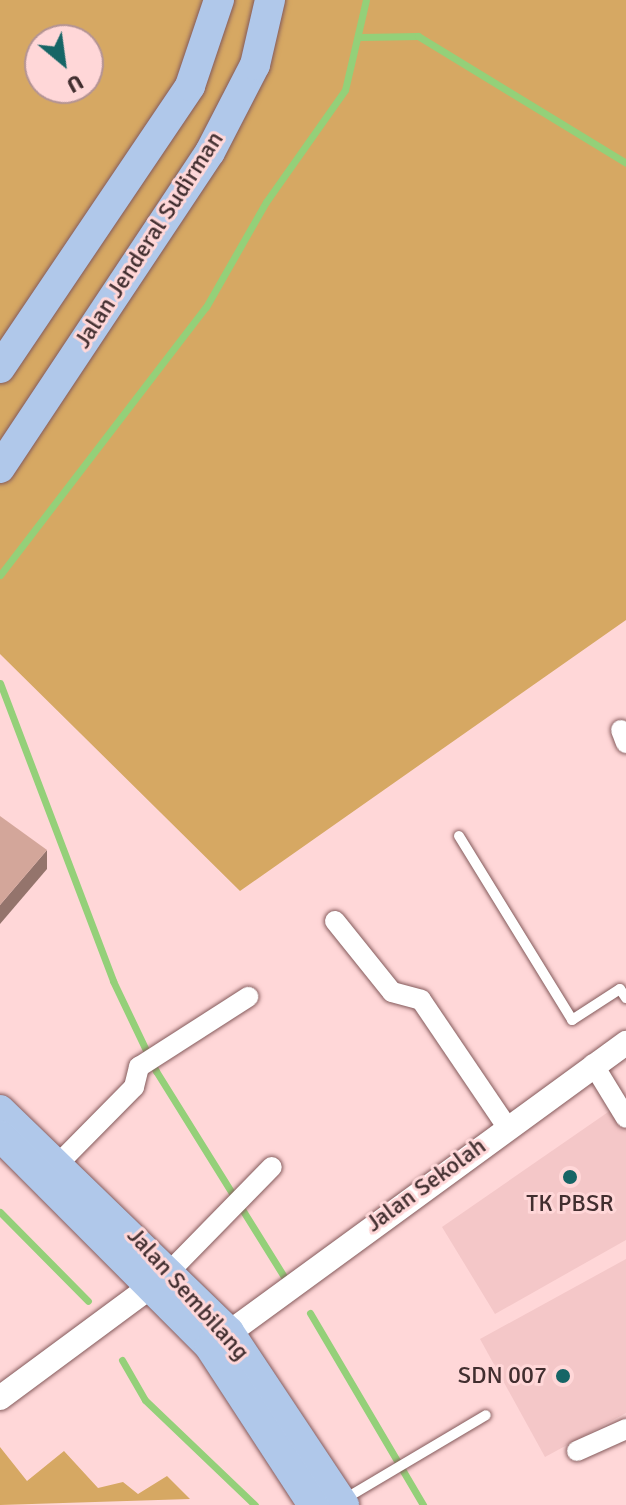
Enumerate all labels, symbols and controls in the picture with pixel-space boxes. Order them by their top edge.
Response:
north arrow [24,24,104,104]
text: U [62,68,88,99]
street label: Jalan Jenderal Sudirman [68,126,230,354]
street label: Jalan Sekolah [360,1132,492,1238]
marker: TK PBSR [561,1168,579,1186]
place label: TK PBSR [526,1190,614,1218]
street label: Jalan Sembilang [121,1222,255,1366]
place label: SDN 007 [458,1362,547,1390]
marker: SDN 007 [554,1367,572,1385]

